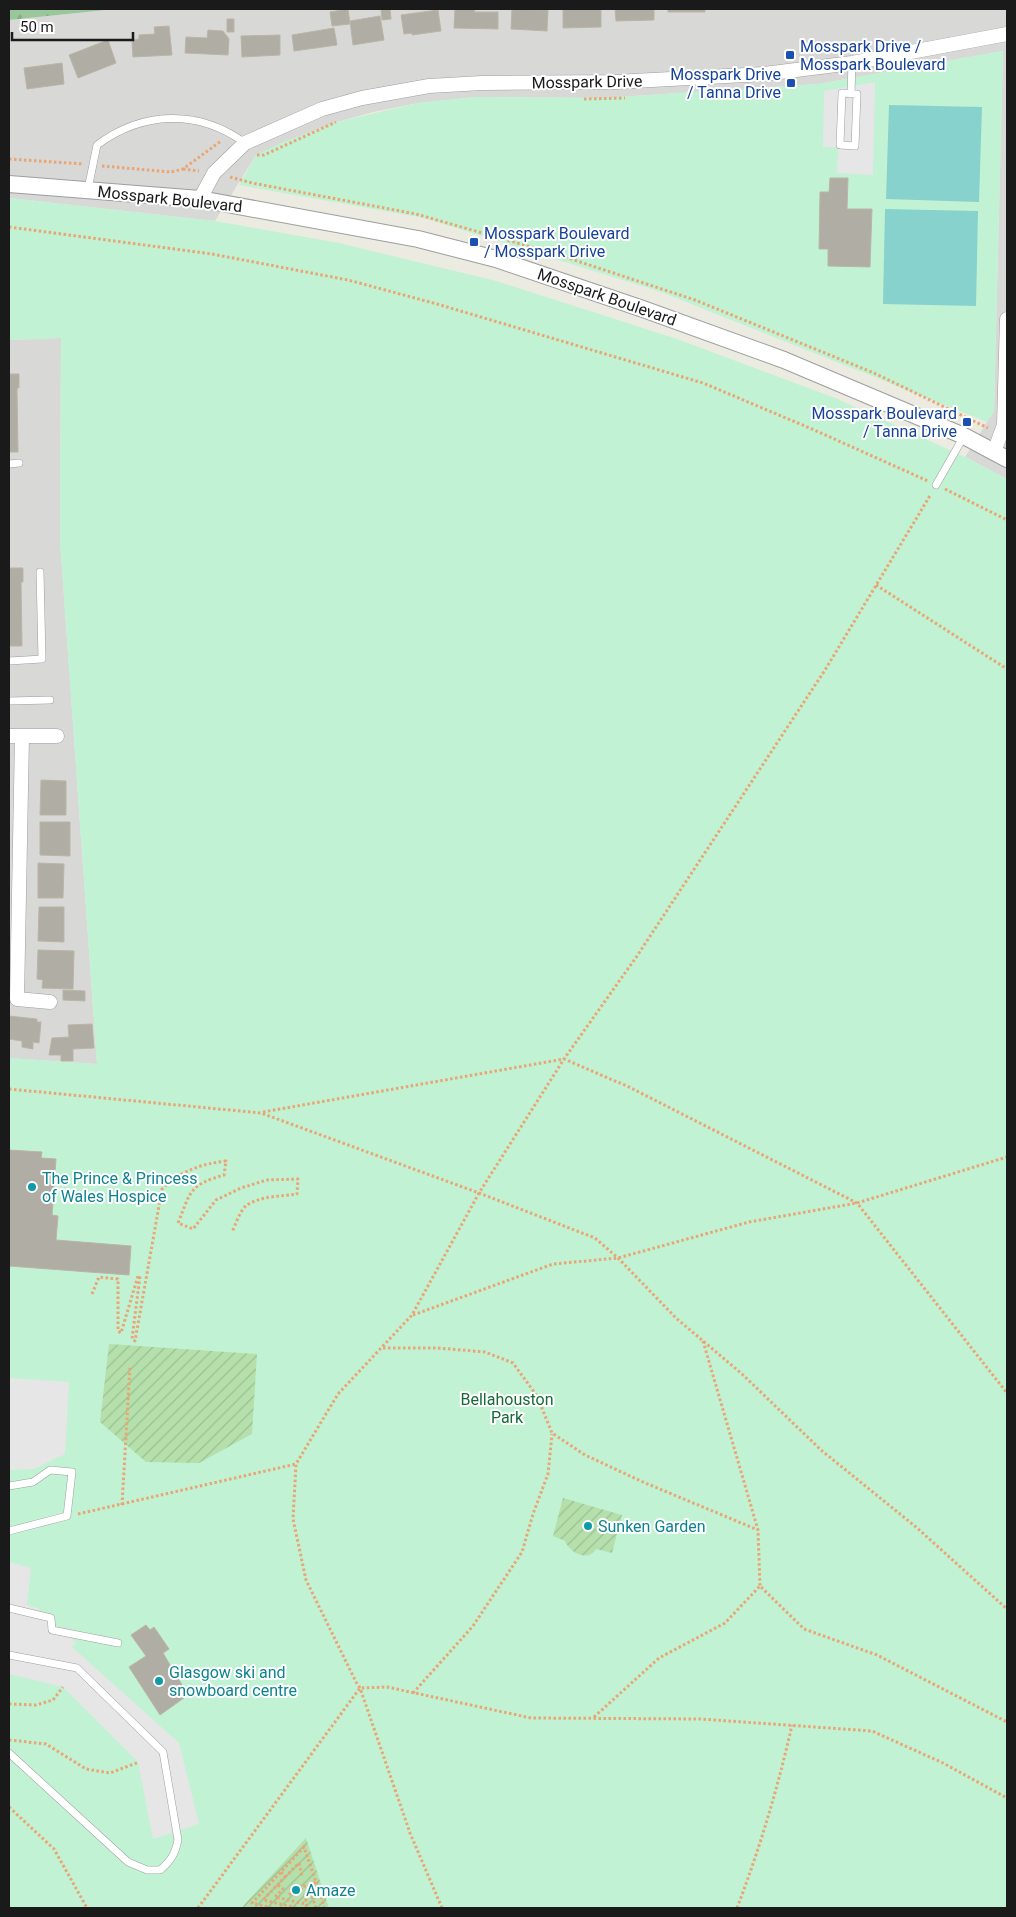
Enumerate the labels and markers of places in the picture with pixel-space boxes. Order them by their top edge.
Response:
place label: Mosspark Drive / Mosspark Boulevard [800,37,946,74]
marker: Mosspark Drive / Mosspark Boulevard [784,49,796,61]
place label: Mosspark Drive / Tanna Drive [670,65,781,102]
marker: Mosspark Drive / Tanna Drive [785,77,797,89]
place label: Mosspark Boulevard / Mosspark Drive [484,224,630,261]
marker: Mosspark Boulevard / Mosspark Drive [468,236,480,248]
place label: Mosspark Boulevard / Tanna Drive [811,404,957,441]
marker: Mosspark Boulevard / Tanna Drive [961,416,973,428]
place label: The Prince & Princess of Wales Hospice [42,1169,197,1206]
marker: The Prince & Princess of Wales Hospice [26,1181,38,1193]
place label: Sunken Garden [598,1517,706,1536]
marker: Sunken Garden [582,1520,594,1532]
place label: Glasgow ski and snowboard centre [169,1663,297,1700]
marker: Glasgow ski and snowboard centre [153,1675,165,1687]
place label: Amaze [306,1881,355,1900]
marker: Amaze [290,1884,302,1896]

